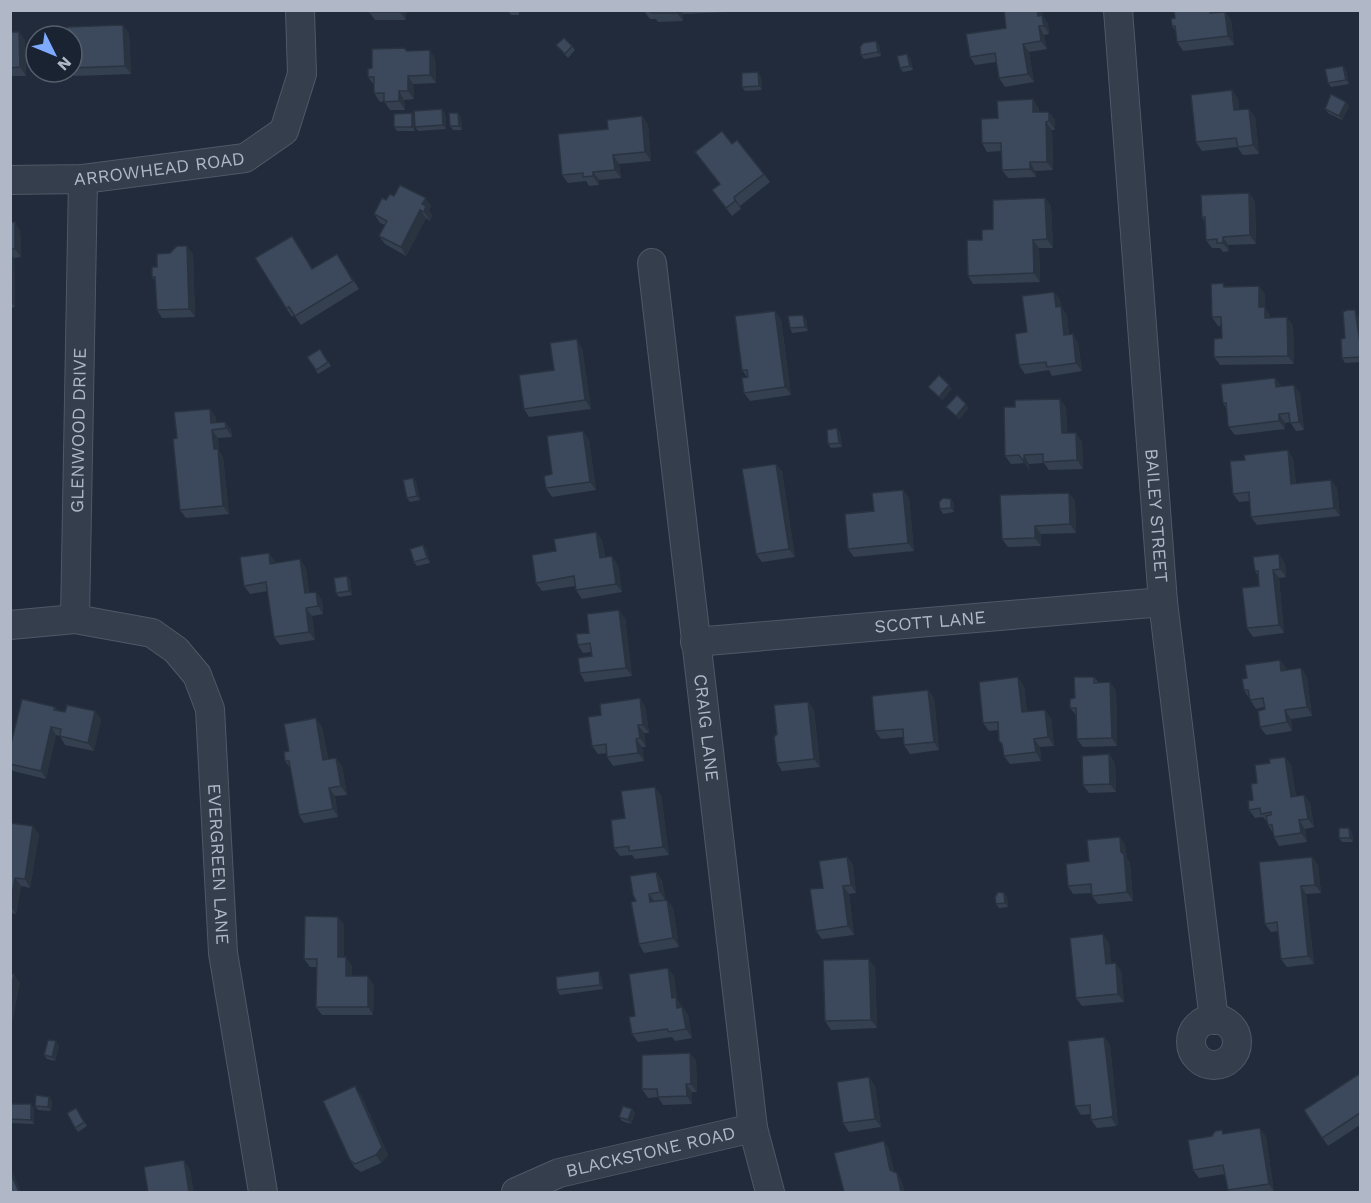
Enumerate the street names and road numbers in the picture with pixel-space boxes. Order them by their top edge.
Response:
street label: ARROWHEAD ROAD [74,147,246,189]
street label: GLENWOOD DRIVE [66,348,90,513]
street label: BAILEY STREET [1141,448,1173,583]
street label: SCOTT LANE [874,606,987,637]
street label: CRAIG LANE [690,673,723,783]
street label: EVERGREEN LANE [204,783,234,945]
street label: BLACKSTONE ROAD [564,1121,737,1181]

